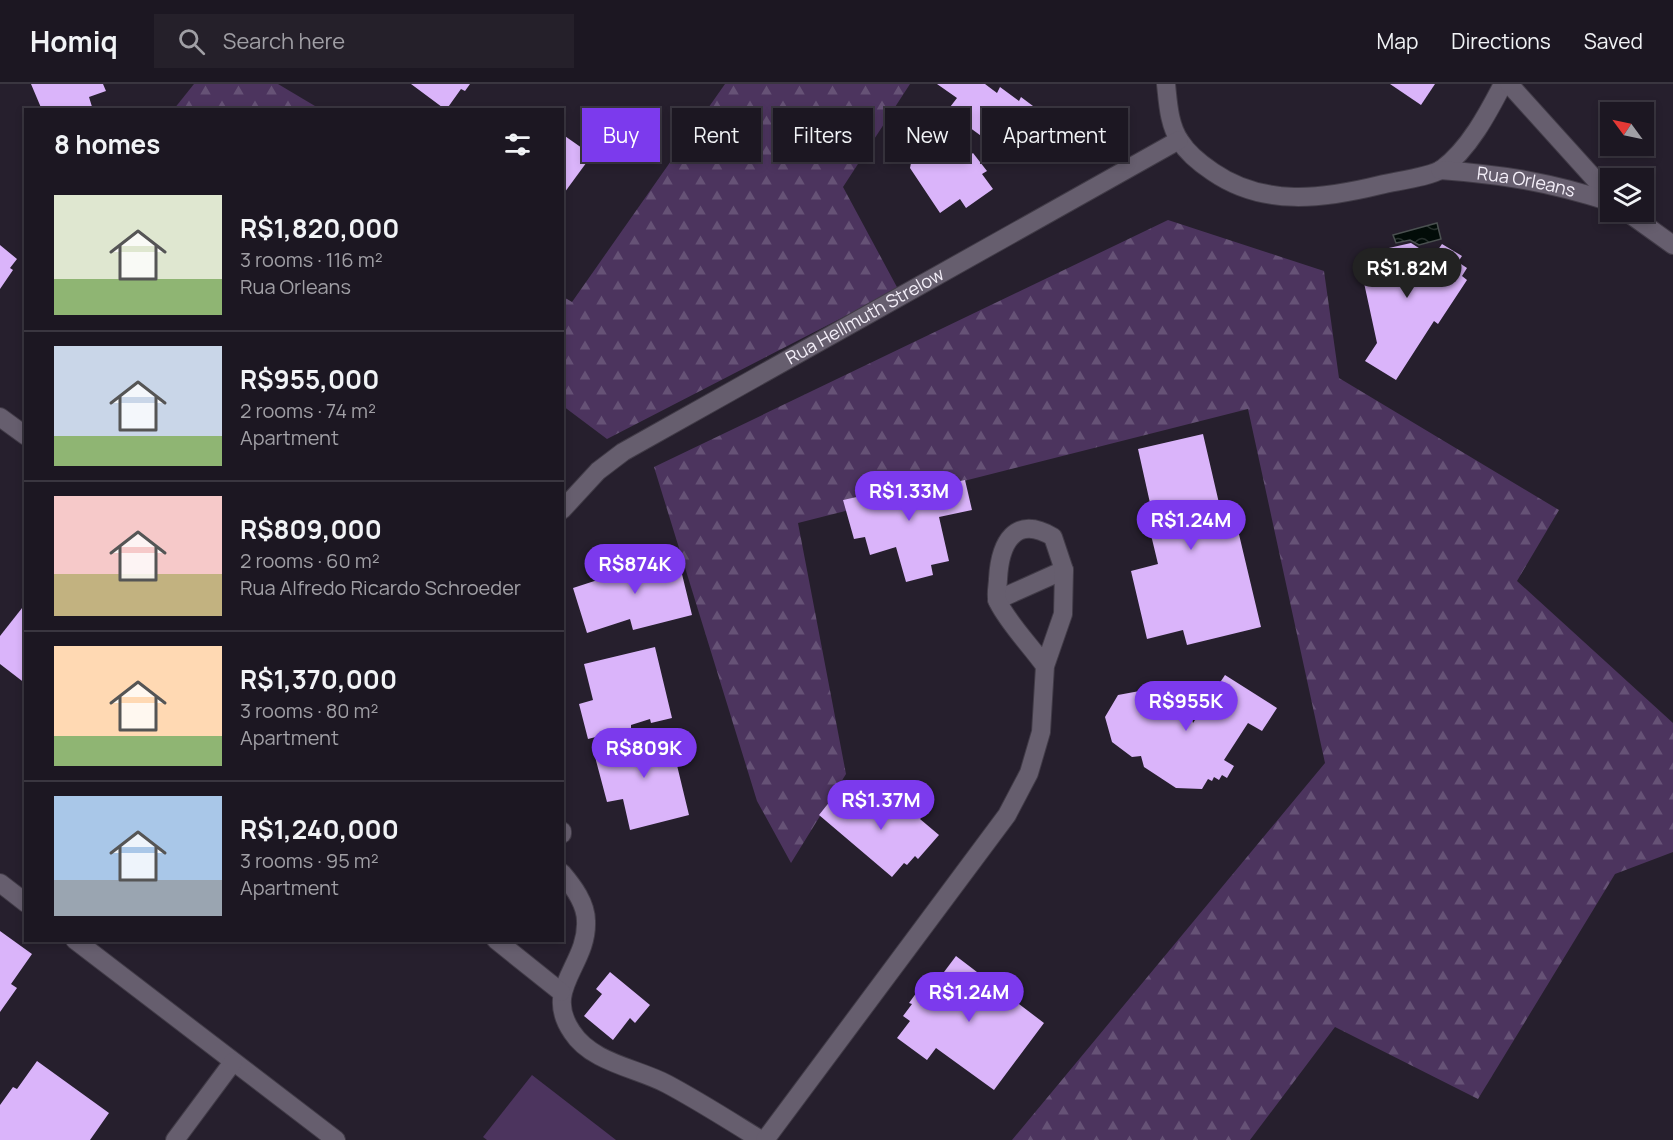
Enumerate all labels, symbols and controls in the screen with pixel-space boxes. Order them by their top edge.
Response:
search box [154,14,574,68]
text: Homiq [30,22,118,60]
icon: search [175,25,208,58]
text: Search here [223,26,345,56]
text: Map [1377,27,1418,55]
text: Directions [1451,27,1551,55]
text: Saved [1584,27,1643,55]
north arrow [1600,102,1654,156]
map controls [1600,102,1654,222]
chip: Buy [582,108,660,162]
chip: Rent [672,108,761,162]
chip: Filters [773,108,873,162]
chip: New [885,108,970,162]
chip: Apartment [982,108,1128,162]
text: 8 homes [54,126,160,162]
icon: filters [501,128,534,161]
street label: Rua Orleans [1476,160,1578,202]
button: layers [1600,168,1654,222]
text: R$1,820,000 [240,210,399,246]
icon: home [102,219,174,291]
text: 3 rooms · 116 m² [240,246,383,273]
pin: R$1.82M [1352,248,1462,299]
text: R$1.82M [1366,254,1448,281]
street label: Rua Hellmuth Strelow [781,261,948,369]
text: Rua Orleans [240,273,351,300]
text: R$955,000 [240,361,379,397]
icon: home [102,370,174,442]
text: 2 rooms · 74 m² [240,397,376,424]
text: Apartment [240,424,339,451]
pin: R$1.33M [854,471,964,522]
text: R$1.33M [869,477,949,504]
pin: R$1.24M [1136,500,1246,551]
text: R$1.24M [1151,506,1231,533]
text: R$809,000 [240,511,382,547]
icon: home [102,520,174,592]
pin: R$874K [586,544,684,595]
text: 2 rooms · 60 m² [240,547,380,574]
text: R$874K [599,550,672,577]
text: Rua Alfredo Ricardo Schroeder [240,574,521,601]
text: R$1,370,000 [240,661,397,697]
icon: home [102,670,174,742]
pin: R$955K [1137,681,1235,732]
text: R$955K [1149,687,1223,714]
text: 3 rooms · 80 m² [240,697,379,724]
text: Apartment [240,724,339,751]
pin: R$809K [595,728,693,779]
text: R$809K [606,734,682,761]
pin: R$1.37M [826,780,936,831]
text: R$1.37M [841,786,921,813]
text: R$1,240,000 [240,811,399,847]
icon: home [102,820,174,892]
text: 3 rooms · 95 m² [240,847,379,874]
text: Apartment [240,874,339,901]
pin: R$1.24M [914,972,1024,1023]
text: R$1.24M [929,978,1009,1005]

